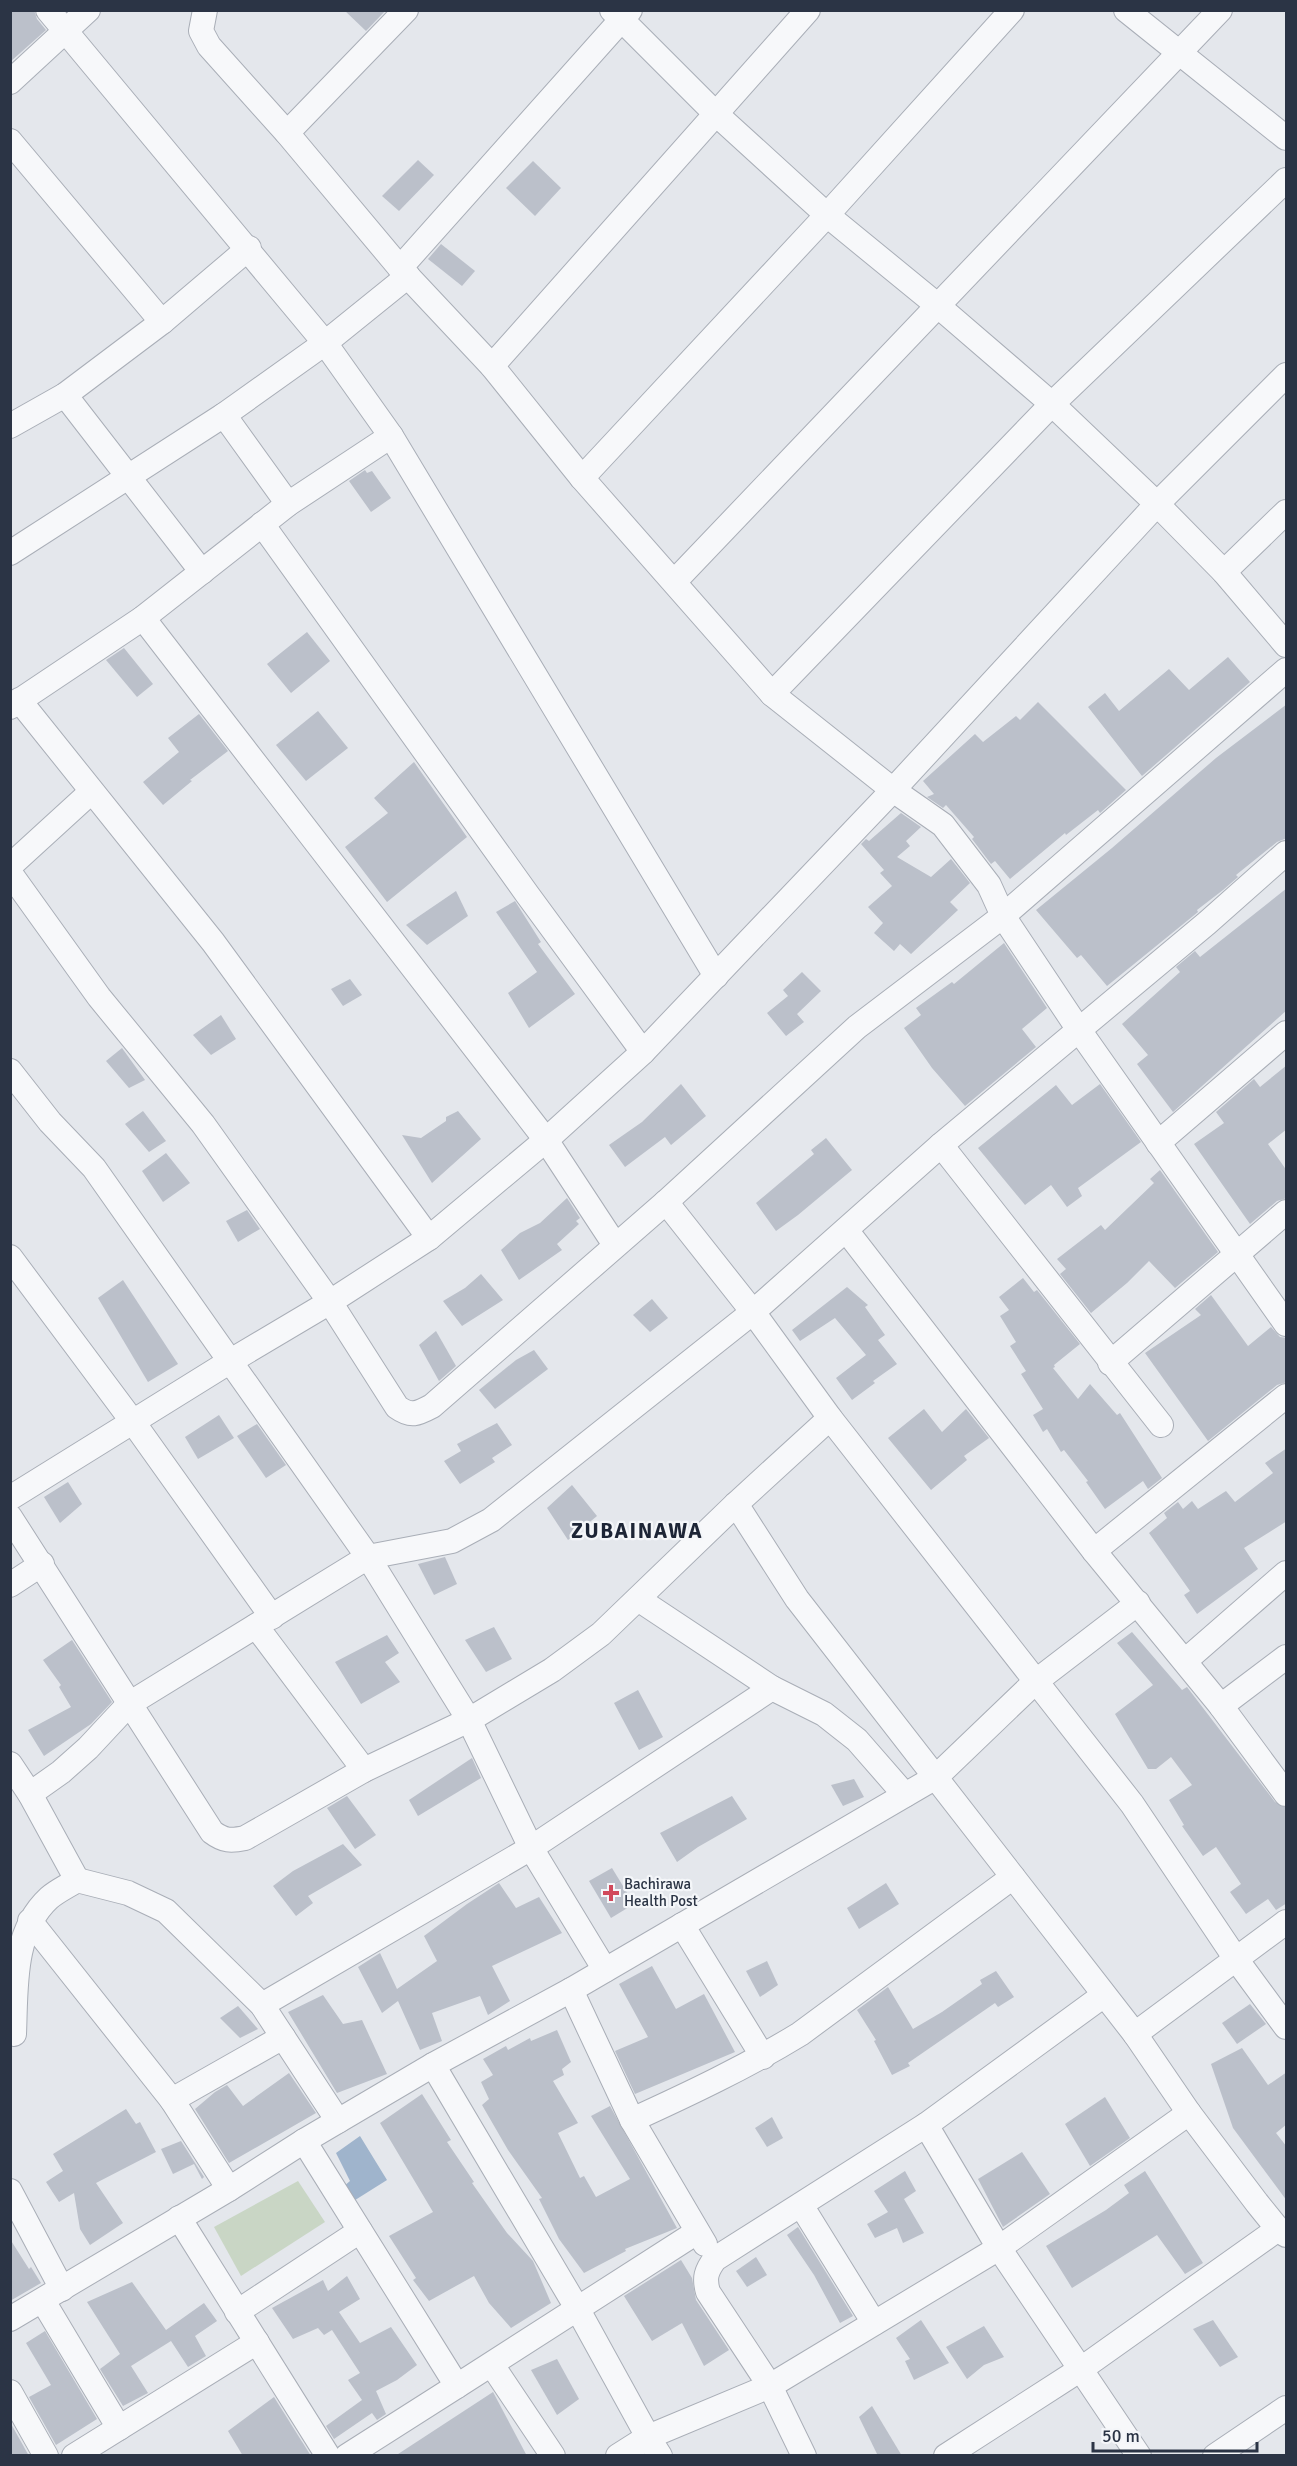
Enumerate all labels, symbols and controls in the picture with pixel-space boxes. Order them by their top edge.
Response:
district label: ZUBAINAWA [571,1518,703,1544]
place label: Bachirawa Health Post [624,1875,698,1910]
marker: Bachirawa Health Post [602,1884,620,1902]
scale bar [1093,2415,1256,2453]
text: 50 m [1102,2425,1140,2447]

